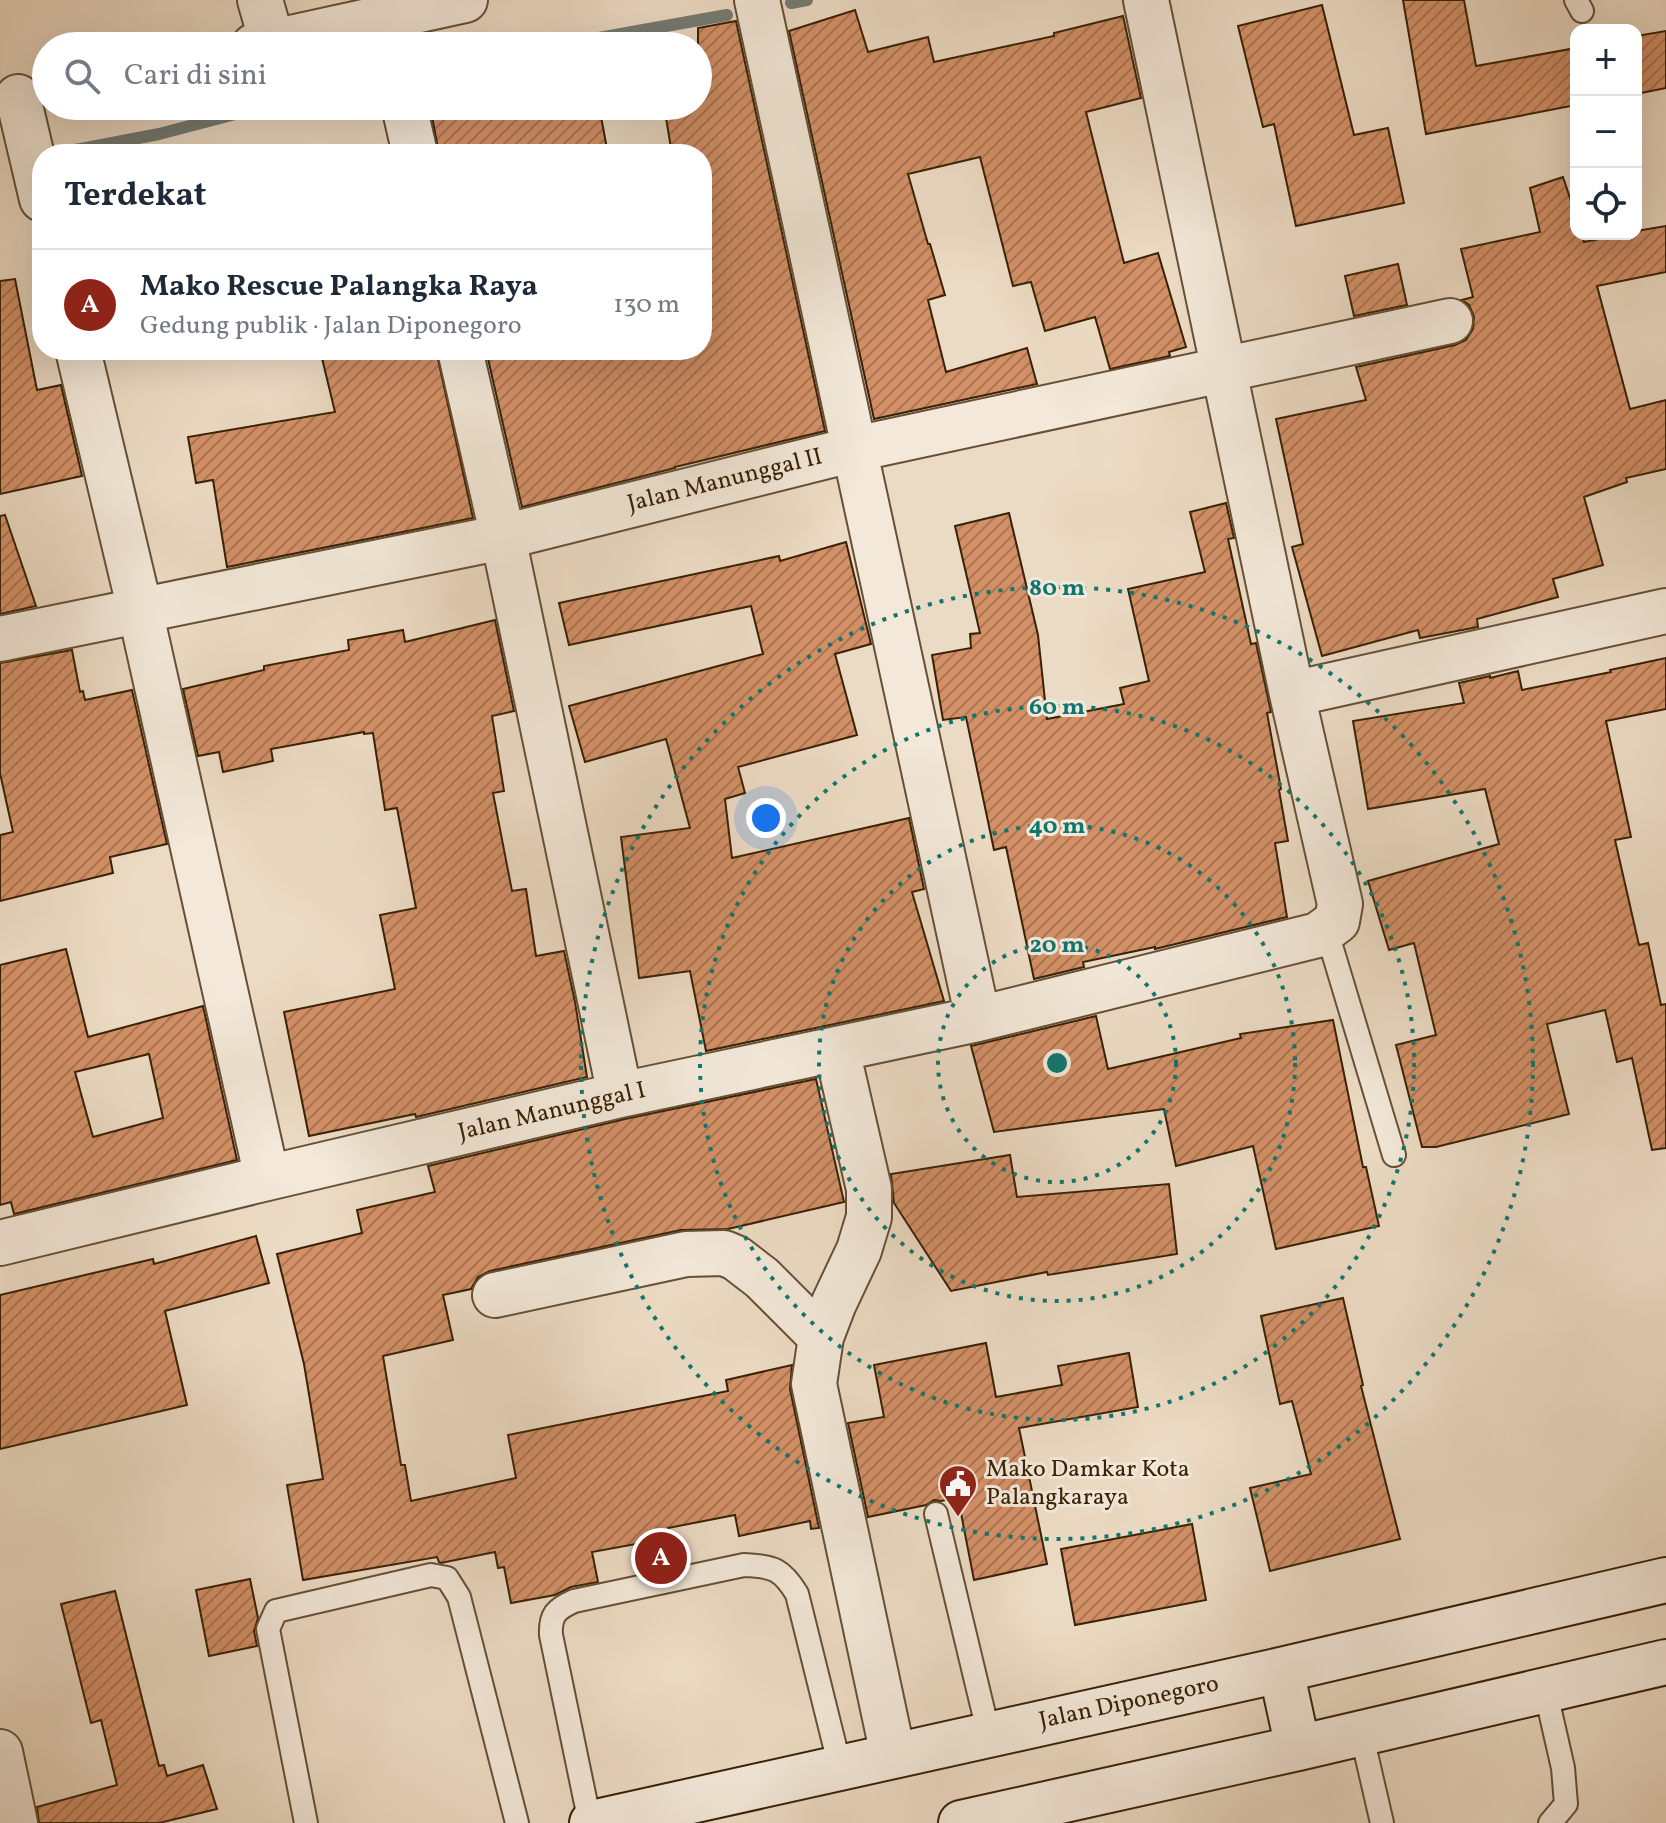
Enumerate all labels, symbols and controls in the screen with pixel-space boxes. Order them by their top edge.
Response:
map controls [1570,24,1642,240]
button: + [1570,24,1642,96]
search box [32,32,712,120]
icon: search [60,54,104,98]
text: Cari di sini [124,55,267,97]
button: − [1570,96,1642,168]
button: locate [1570,168,1642,240]
text: Terdekat [64,173,207,220]
text: Mako Rescue Palangka Raya [140,266,538,308]
text: A [81,287,99,323]
text: 130 m [613,287,680,323]
text: Gedung publik · Jalan Diponegoro [140,308,522,344]
street label: Jalan Manunggal II [624,440,826,522]
text: 80 m [1029,572,1085,606]
text: 60 m [1029,691,1085,725]
your location [746,798,786,838]
text: 40 m [1029,810,1085,844]
text: 20 m [1029,929,1085,963]
centre of rings [1043,1049,1071,1077]
street label: Jalan Manunggal I [455,1074,649,1150]
place label: Mako Damkar Kota Palangkaraya [986,1453,1190,1515]
public building icon: Mako Damkar Kota Palangkaraya [937,1463,979,1518]
pin: A [635,1528,687,1588]
street label: Jalan Diponegoro [1036,1667,1222,1739]

